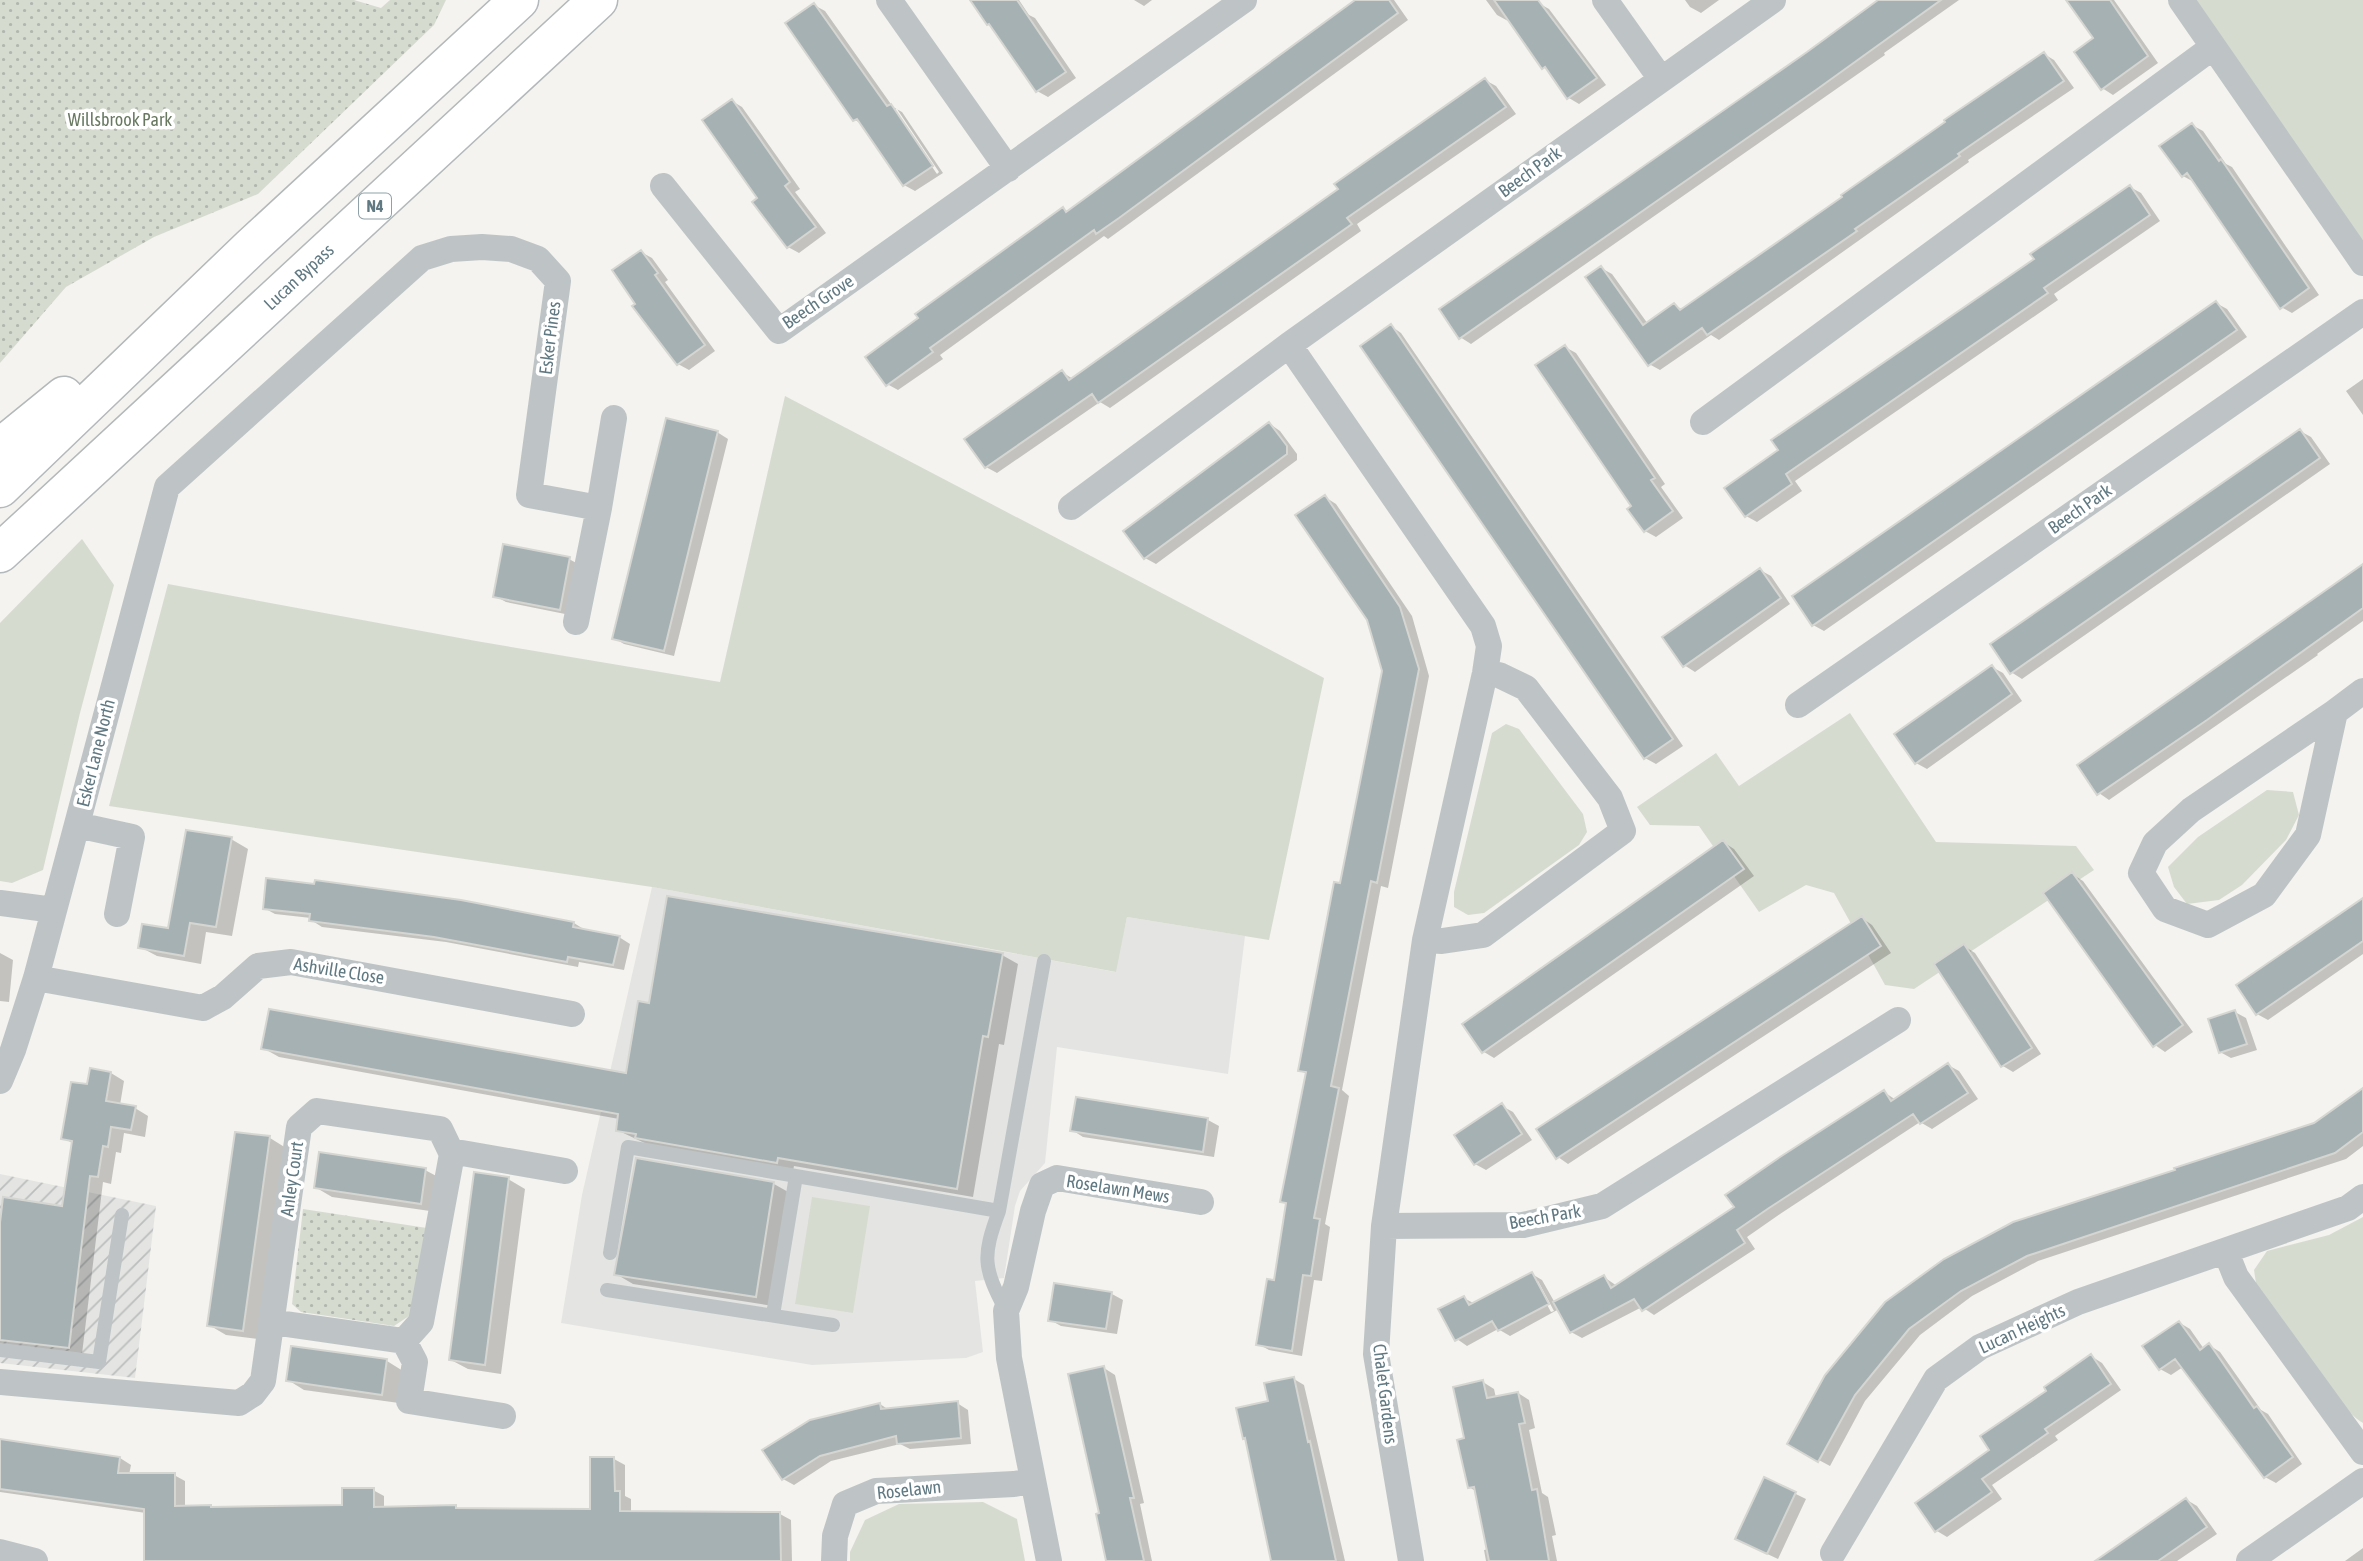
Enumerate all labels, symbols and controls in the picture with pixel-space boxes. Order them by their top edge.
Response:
park label: Willsbrook Park [68,109,172,130]
street label: Beech Park [1494,142,1565,201]
road number: N4 [359,194,391,218]
street label: Lucan Bypass [260,239,338,314]
street label: Beech Grove [778,270,857,333]
street label: Esker Pines [535,300,564,376]
street label: Beech Park [2044,479,2116,538]
street label: Esker Lane North [72,697,119,809]
street label: Ashville Close [292,953,386,988]
street label: Anley Court [276,1140,307,1218]
street label: Roselawn Mews [1065,1170,1171,1207]
street label: Beech Park [1507,1200,1583,1233]
street label: Lucan Heights [1975,1299,2068,1358]
street label: Chalet Gardens [1369,1343,1402,1445]
street label: Roselawn [876,1476,942,1503]

